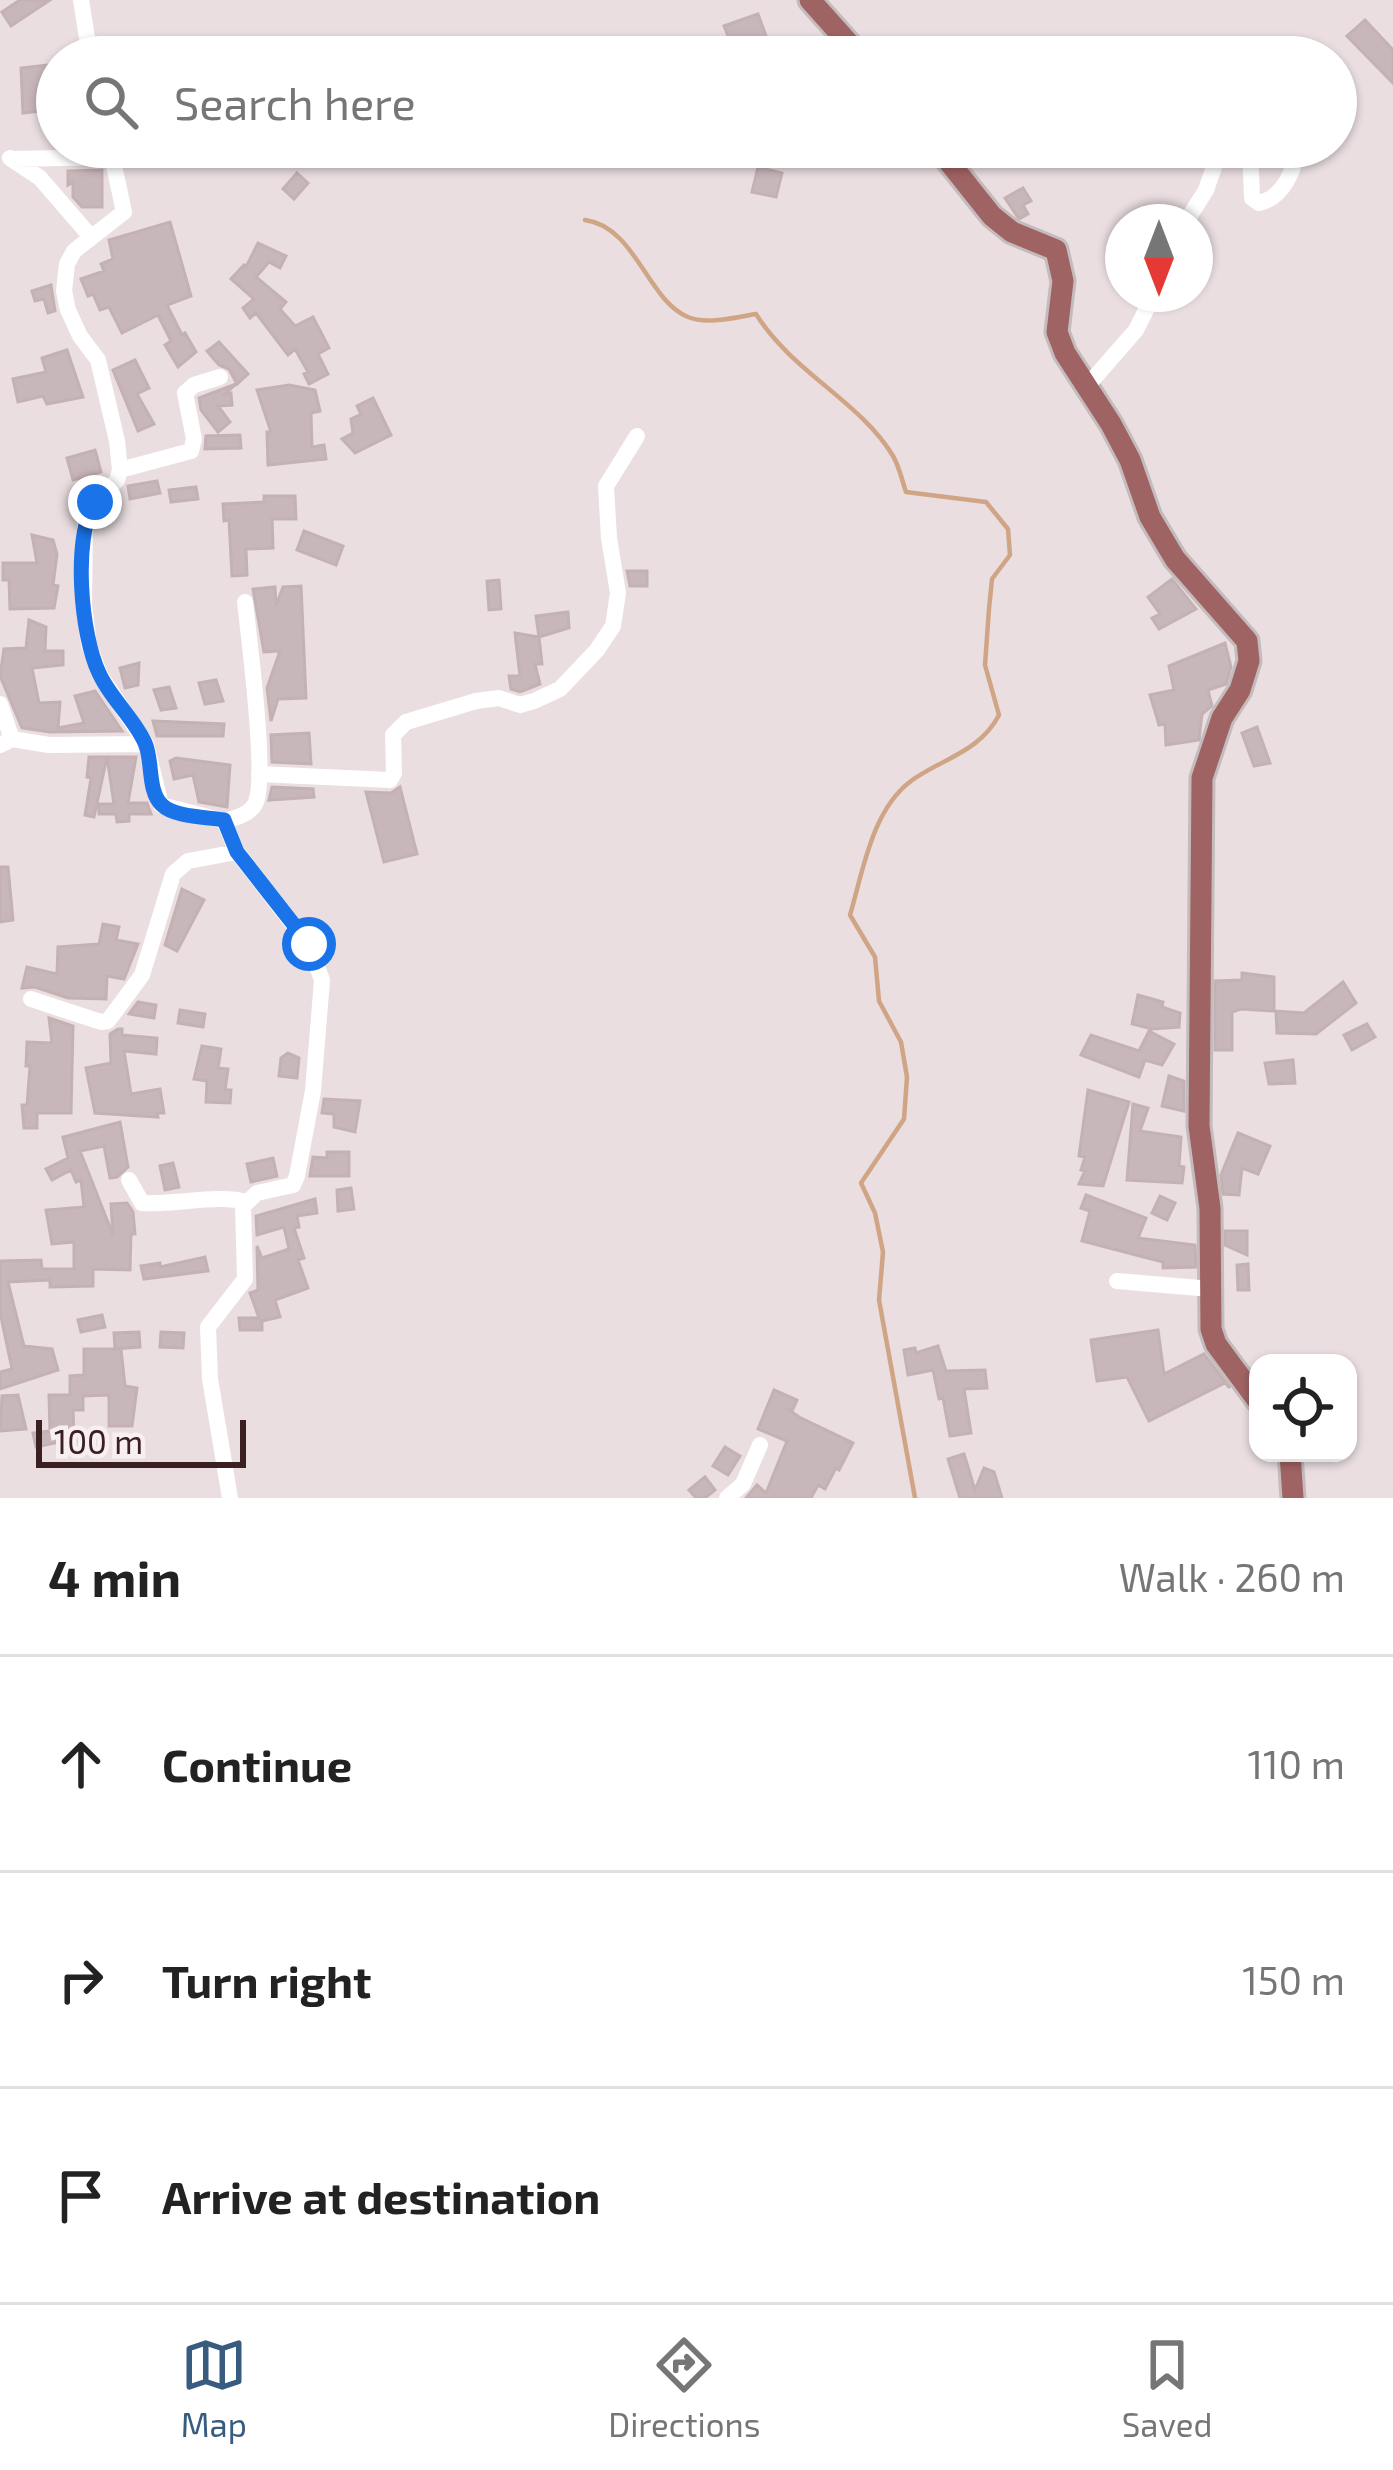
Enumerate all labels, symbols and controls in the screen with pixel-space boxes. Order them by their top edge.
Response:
search box [36,36,1357,168]
icon: search [78,69,144,135]
text: Search here [174,75,416,129]
north arrow [1105,204,1213,312]
route end [68,475,122,529]
route start [282,917,336,971]
map controls [1249,1354,1357,1462]
button: locate [1249,1354,1357,1462]
scale bar [36,1414,246,1467]
text: 100 m [54,1421,143,1461]
text: 4 min [48,1546,181,1607]
text: Walk · 260 m [1119,1553,1345,1600]
icon: ahead [48,1731,114,1797]
text: Continue [162,1737,352,1791]
text: 110 m [1248,1740,1345,1787]
icon: right [48,1947,114,2013]
text: Turn right [162,1953,371,2007]
text: 150 m [1242,1956,1345,2003]
icon: arrive [48,2163,114,2229]
text: Arrive at destination [162,2169,600,2223]
tab: Map [181,2332,247,2444]
tab: Directions [608,2332,760,2444]
tab: Saved [1122,2332,1212,2444]

